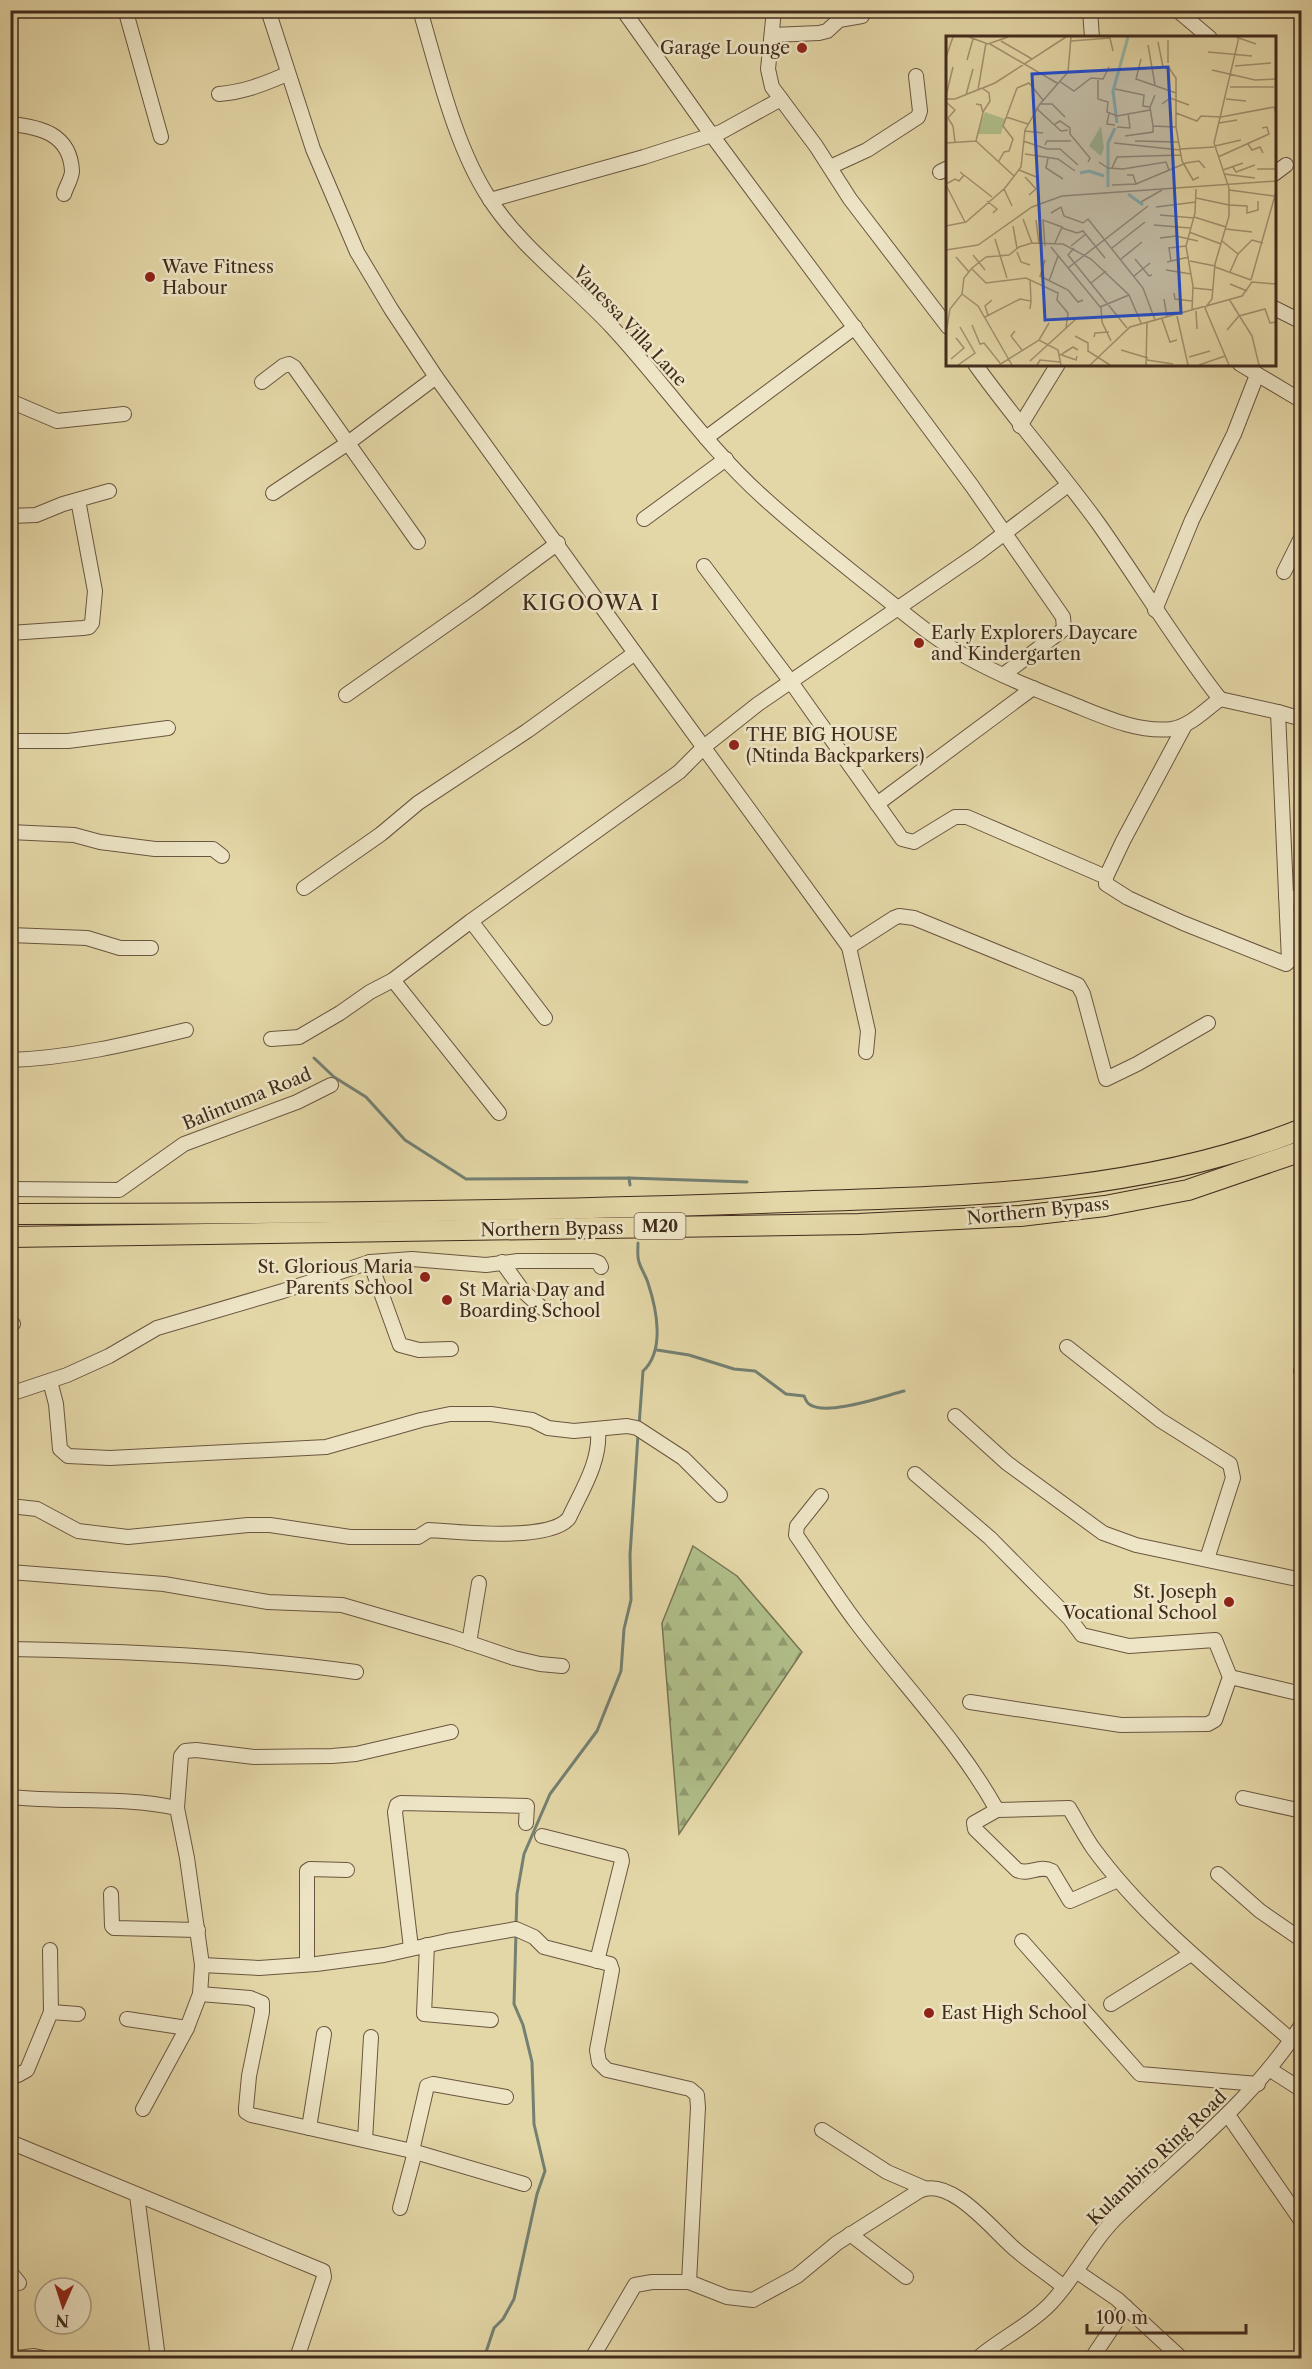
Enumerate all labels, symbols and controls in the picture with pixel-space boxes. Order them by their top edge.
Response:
inset map [946,36,1276,366]
place label: Garage Lounge [660,37,790,59]
marker: Garage Lounge [795,41,809,55]
place label: Wave Fitness Habour [161,256,274,299]
street label: Vanessa Villa Lane [568,260,692,391]
marker: Wave Fitness Habour [143,270,157,284]
district label: KIGOOWA I [522,590,660,615]
place label: Early Explorers Daycare and Kindergarten [931,622,1137,665]
marker: Early Explorers Daycare and Kindergarten [912,636,926,650]
place label: THE BIG HOUSE (Ntinda Backparkers) [746,724,925,767]
marker: THE BIG HOUSE (Ntinda Backparkers) [727,738,741,752]
street label: Balintuma Road [179,1063,315,1135]
street label: Northern Bypass [966,1193,1110,1229]
road number: M20 [634,1213,686,1239]
street label: Northern Bypass [480,1217,624,1241]
place label: St. Glorious Maria Parents School [258,1256,413,1299]
marker: St. Glorious Maria Parents School [418,1270,432,1284]
place label: St Maria Day and Boarding School [459,1279,605,1322]
marker: St Maria Day and Boarding School [440,1293,454,1307]
place label: St. Joseph Vocational School [1062,1581,1217,1624]
marker: St. Joseph Vocational School [1222,1595,1236,1609]
place label: East High School [941,2002,1087,2024]
marker: East High School [922,2006,936,2020]
street label: Kulambiro Ring Road [1083,2086,1231,2230]
north arrow [33,2276,93,2336]
scale bar [1087,2297,1246,2335]
text: 100 m [1096,2307,1148,2329]
text: N [55,2311,70,2331]

